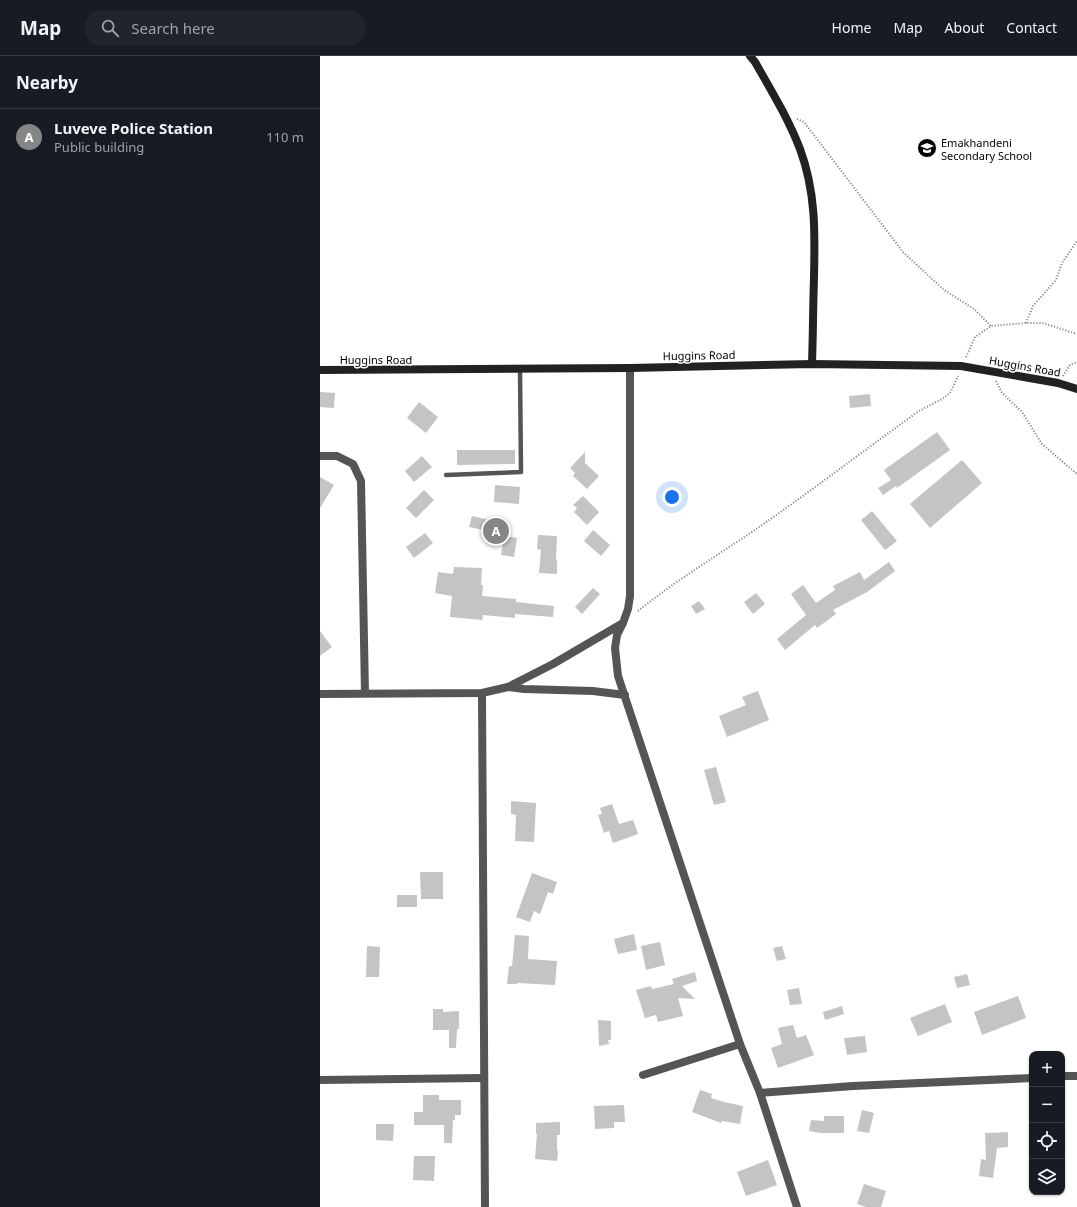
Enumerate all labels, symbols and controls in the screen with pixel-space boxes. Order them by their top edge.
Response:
search box [85,10,365,46]
text: Map [20,15,61,41]
icon: search [99,17,121,39]
text: Search here [131,18,215,38]
text: Home [832,18,871,37]
text: Map [893,18,923,37]
text: About [945,18,984,37]
text: Contact [1006,18,1057,37]
text: Nearby [16,71,78,94]
text: Luveve Police Station [54,118,213,138]
text: A [25,128,34,146]
text: 110 m [266,128,304,146]
place label: Emakhandeni Secondary School [941,135,1032,163]
school or university icon: Emakhandeni Secondary School [916,137,938,159]
text: Public building [54,138,144,156]
street label: Huggins Road [663,347,735,363]
street label: Huggins Road [340,352,412,367]
street label: Huggins Road [988,352,1062,380]
your location [662,487,682,507]
pin: A [483,516,509,546]
map controls [1029,1051,1065,1195]
button: + [1029,1051,1065,1087]
button: − [1029,1087,1065,1123]
button: locate [1029,1123,1065,1159]
button: layers [1029,1159,1065,1195]

